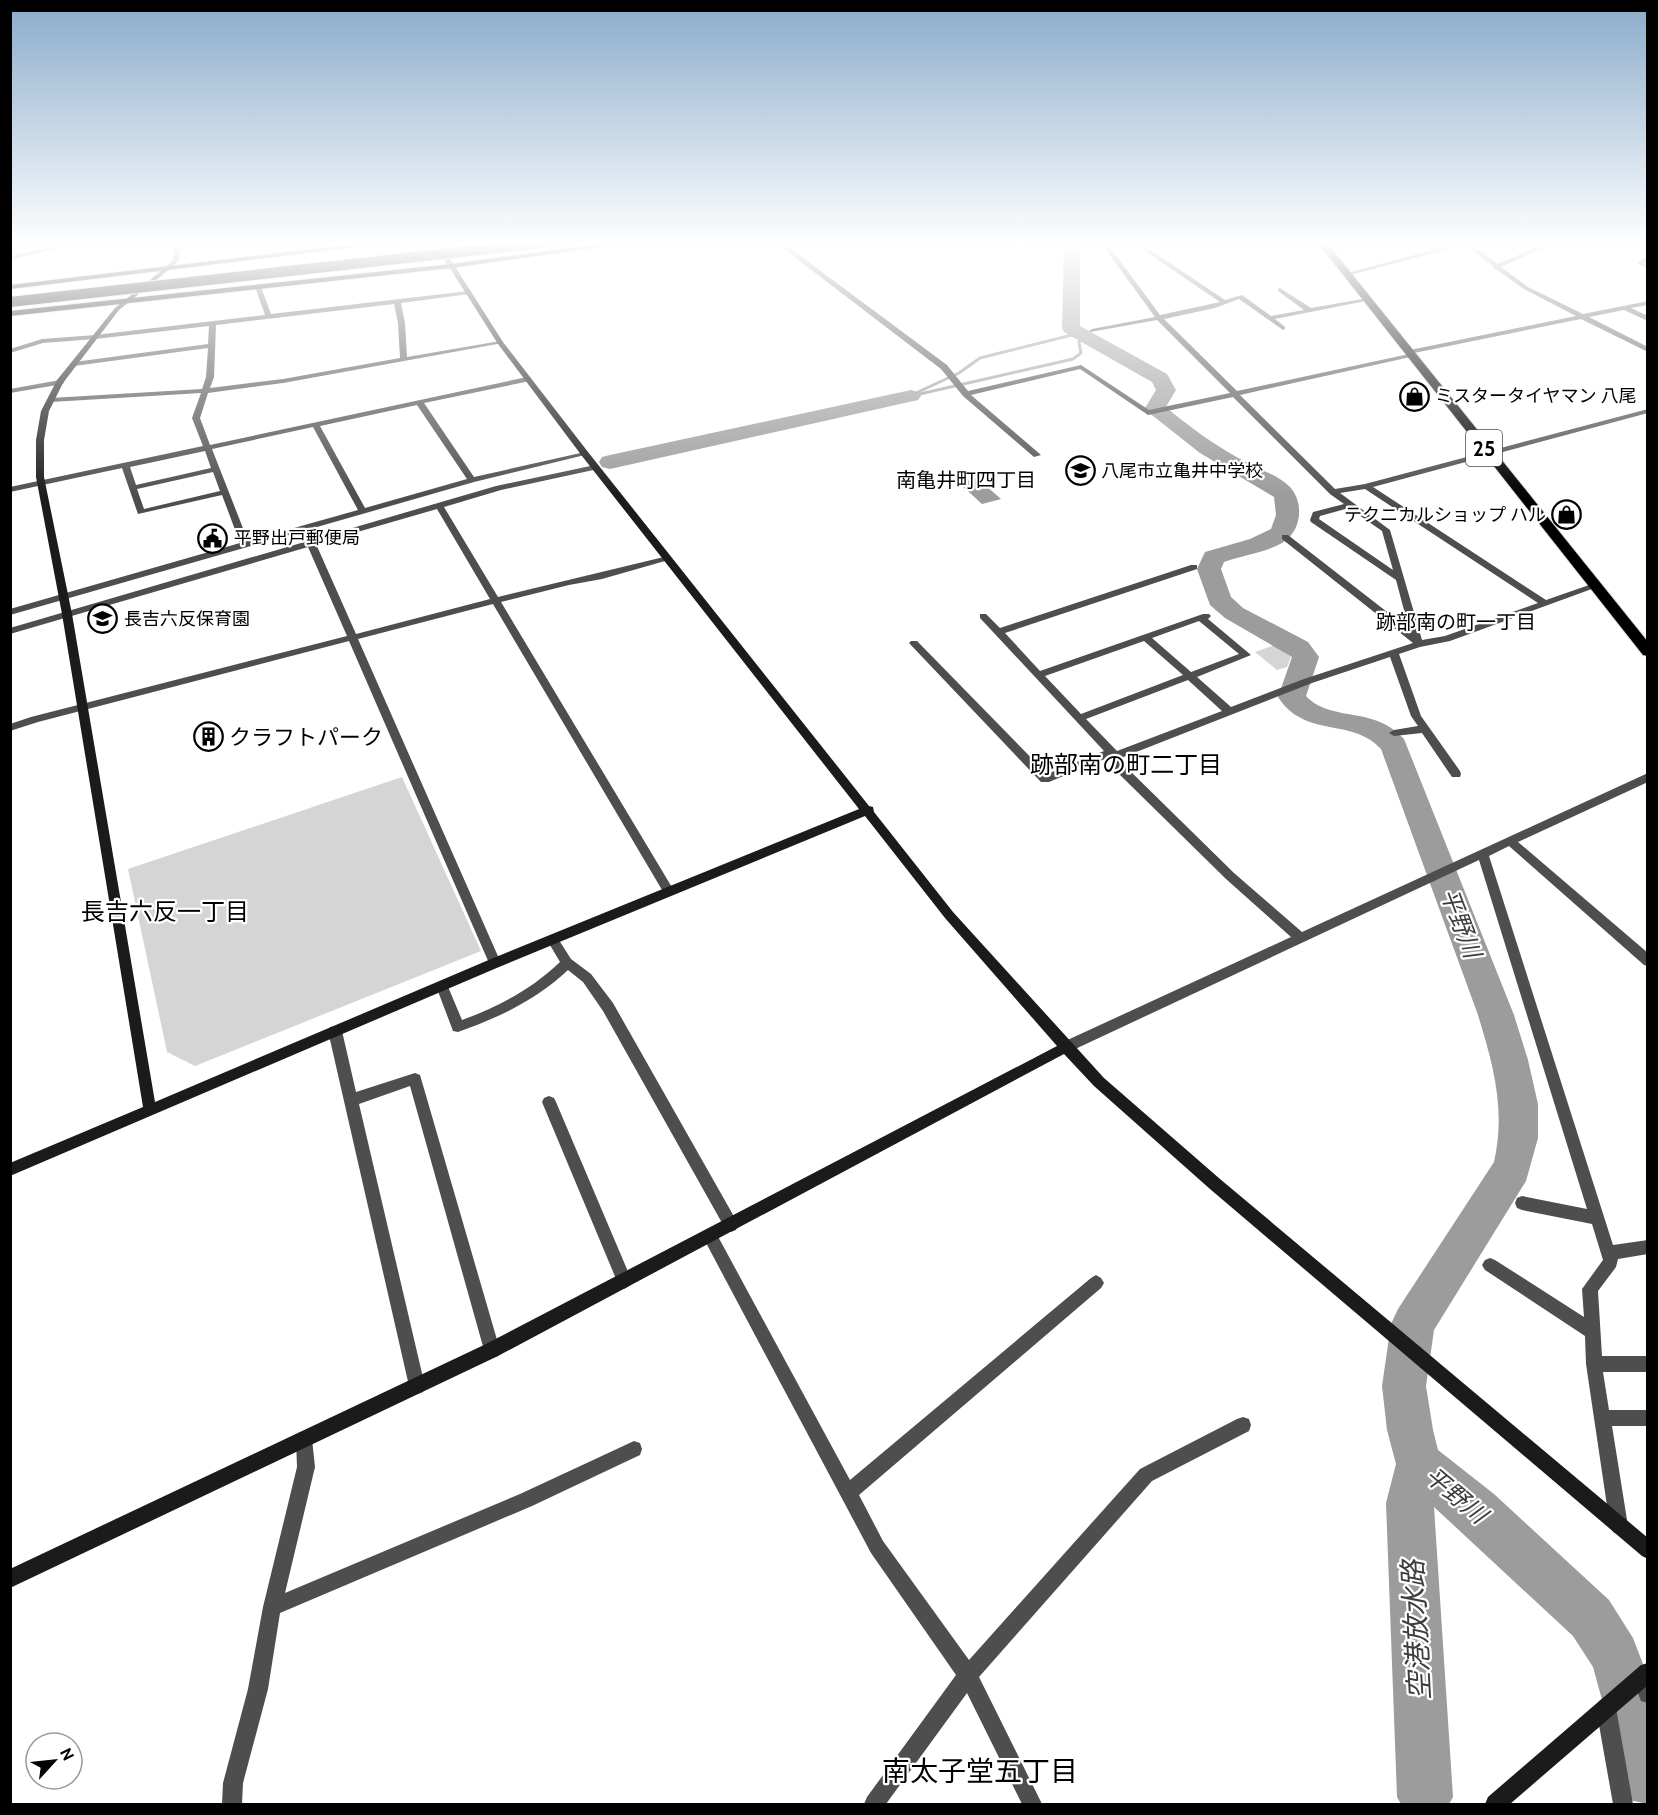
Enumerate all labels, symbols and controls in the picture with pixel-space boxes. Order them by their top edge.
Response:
shop icon: ミスタータイヤマン 八尾 [1398,380,1430,412]
place label: ミスタータイヤマン 八尾 [1435,385,1637,407]
road number: 25 [1466,430,1502,466]
school or university icon: 八尾市立亀井中学校 [1064,455,1096,487]
place label: 八尾市立亀井中学校 [1101,460,1263,482]
district label: 南亀井町四丁目 [896,468,1036,492]
shop icon: テクニカルショップ ハル [1551,499,1583,531]
place label: テクニカルショップ ハル [1344,504,1546,526]
public building icon: 平野出戸郵便局 [197,522,229,554]
place label: 平野出戸郵便局 [234,527,360,549]
school or university icon: 長吉六反保育園 [87,603,119,635]
place label: 長吉六反保育園 [124,608,250,630]
district label: 跡部南の町一丁目 [1376,610,1536,634]
building icon: クラフトパーク [192,721,224,753]
place label: クラフトパーク [229,724,383,751]
district label: 跡部南の町二丁目 [1030,750,1222,779]
water label: 平野川 [1435,884,1489,965]
district label: 長吉六反一丁目 [81,897,249,926]
water label: 平野川 [1419,1461,1495,1531]
water label: 空港放水路 [1395,1557,1437,1701]
north arrow [24,1731,84,1791]
text: N [56,1745,78,1764]
district label: 南太子堂五丁目 [882,1754,1078,1788]

